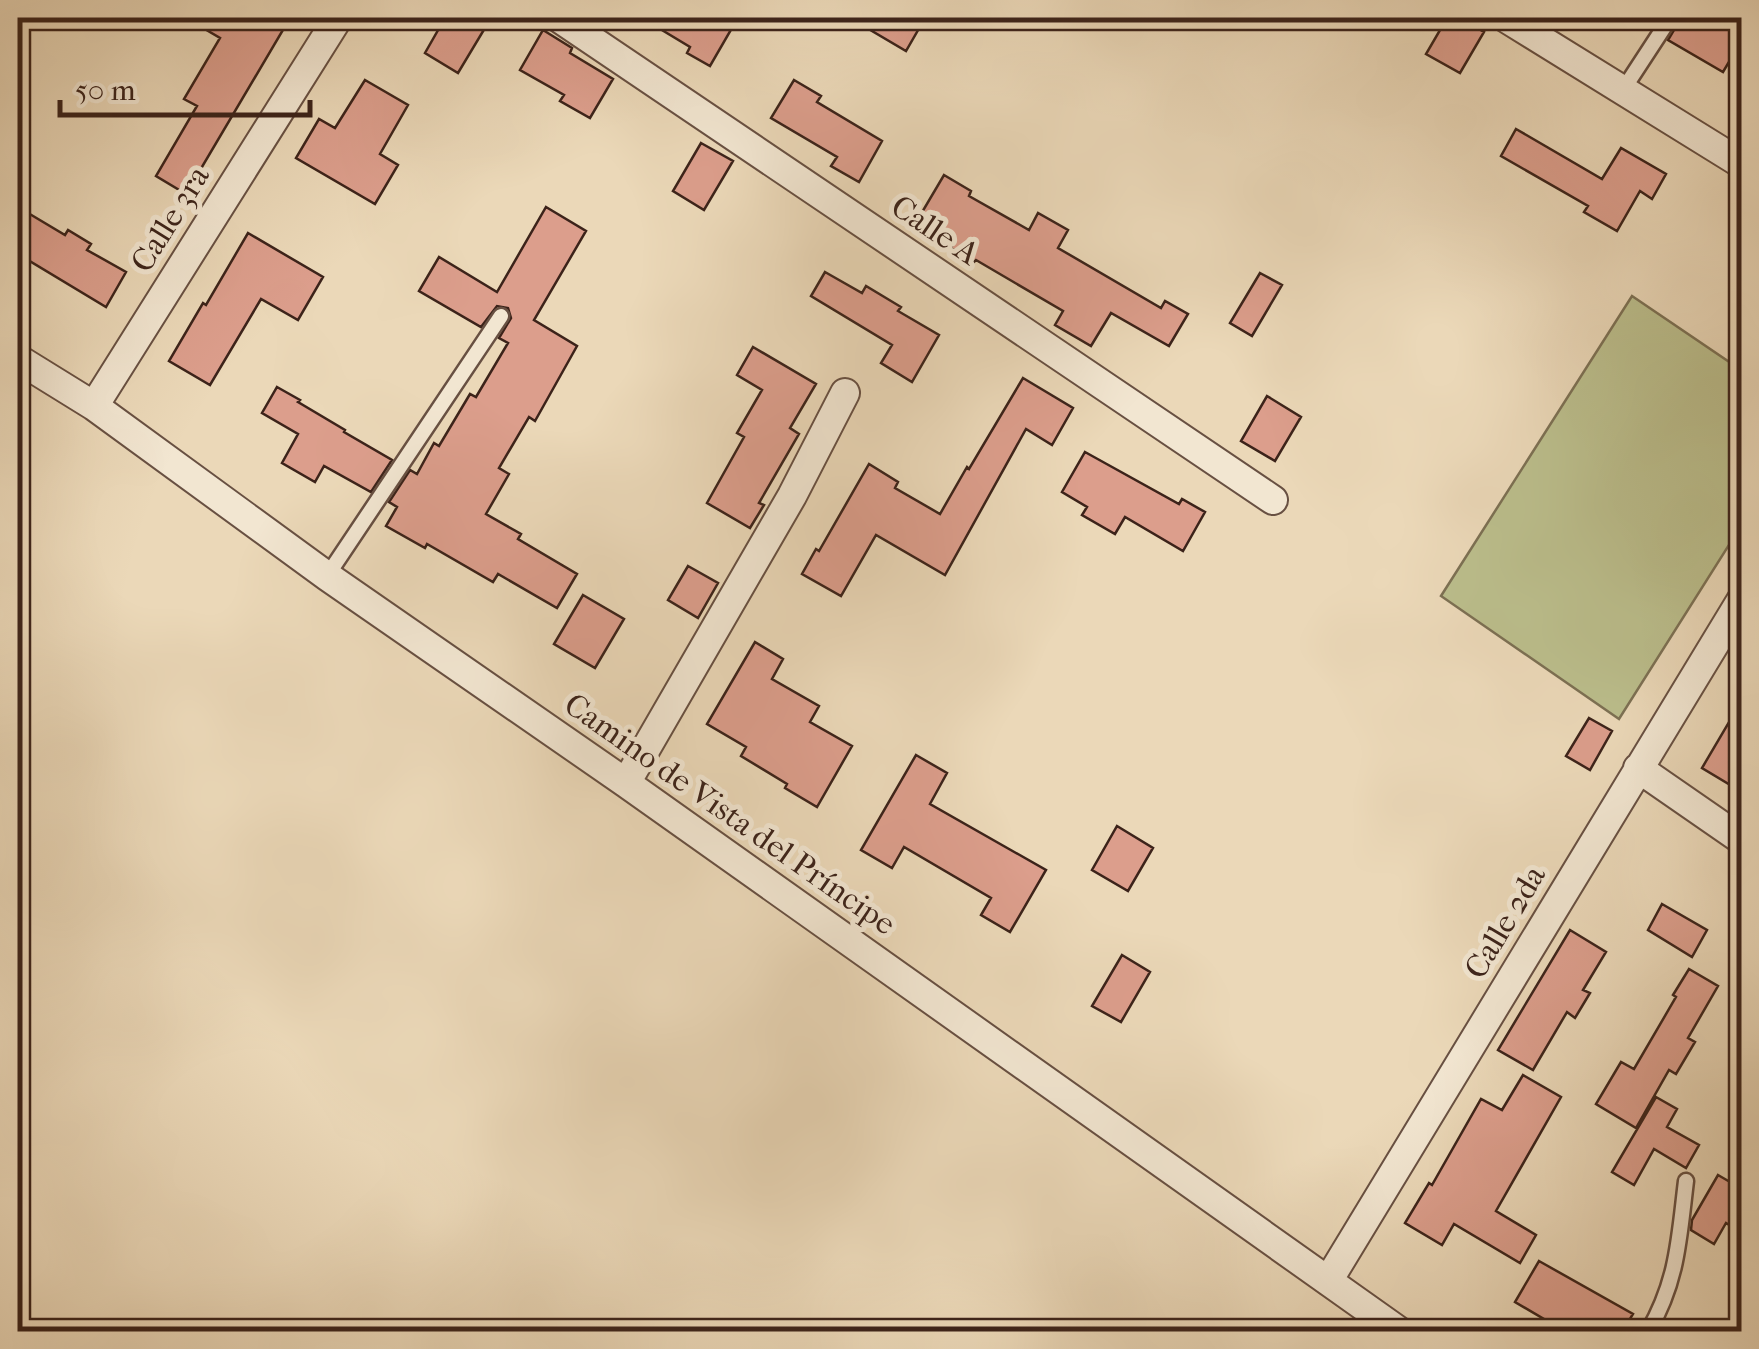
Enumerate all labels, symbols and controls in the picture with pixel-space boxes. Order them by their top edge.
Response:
scale bar [60,55,310,117]
text: 50 m [75,73,136,108]
street label: Calle 3ra [123,158,218,279]
street label: Calle A [884,187,986,273]
street label: Camino de Vista del Príncipe [557,685,903,943]
street label: Calle 2da [1457,858,1554,985]

